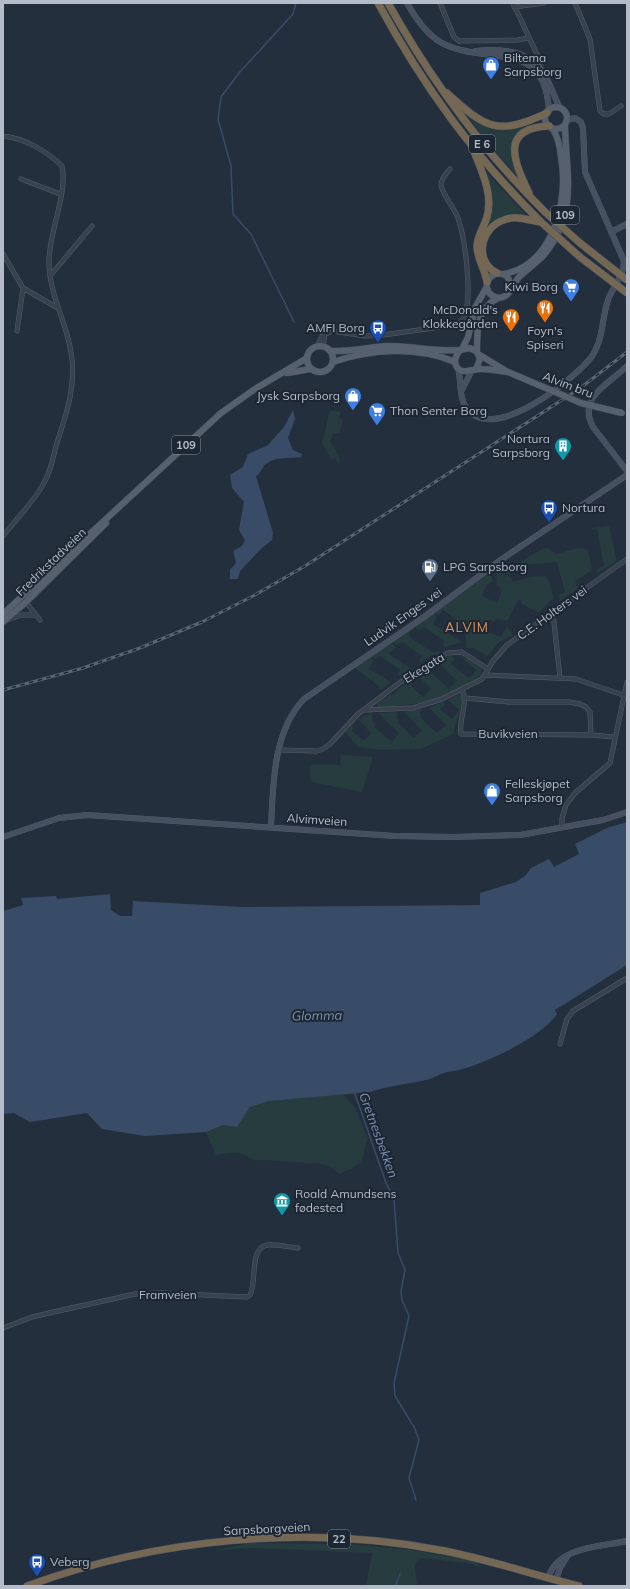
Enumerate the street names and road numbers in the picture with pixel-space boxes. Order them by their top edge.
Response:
road number: E 6 [469,135,495,153]
road number: 109 [551,206,579,224]
street label: Alvim bru [541,368,596,401]
road number: 109 [172,436,200,454]
street label: Fredrikstadveien [12,524,89,599]
street label: C.E. Holters vei [514,582,590,643]
street label: Ludvik Enges vei [361,584,445,649]
street label: Ekegata [400,649,447,686]
street label: Buvikveien [478,726,538,741]
street label: Alvimveien [286,810,348,829]
street label: Framveien [139,1287,197,1302]
street label: Sarpsborgveien [223,1519,311,1538]
road number: 22 [328,1530,350,1548]

